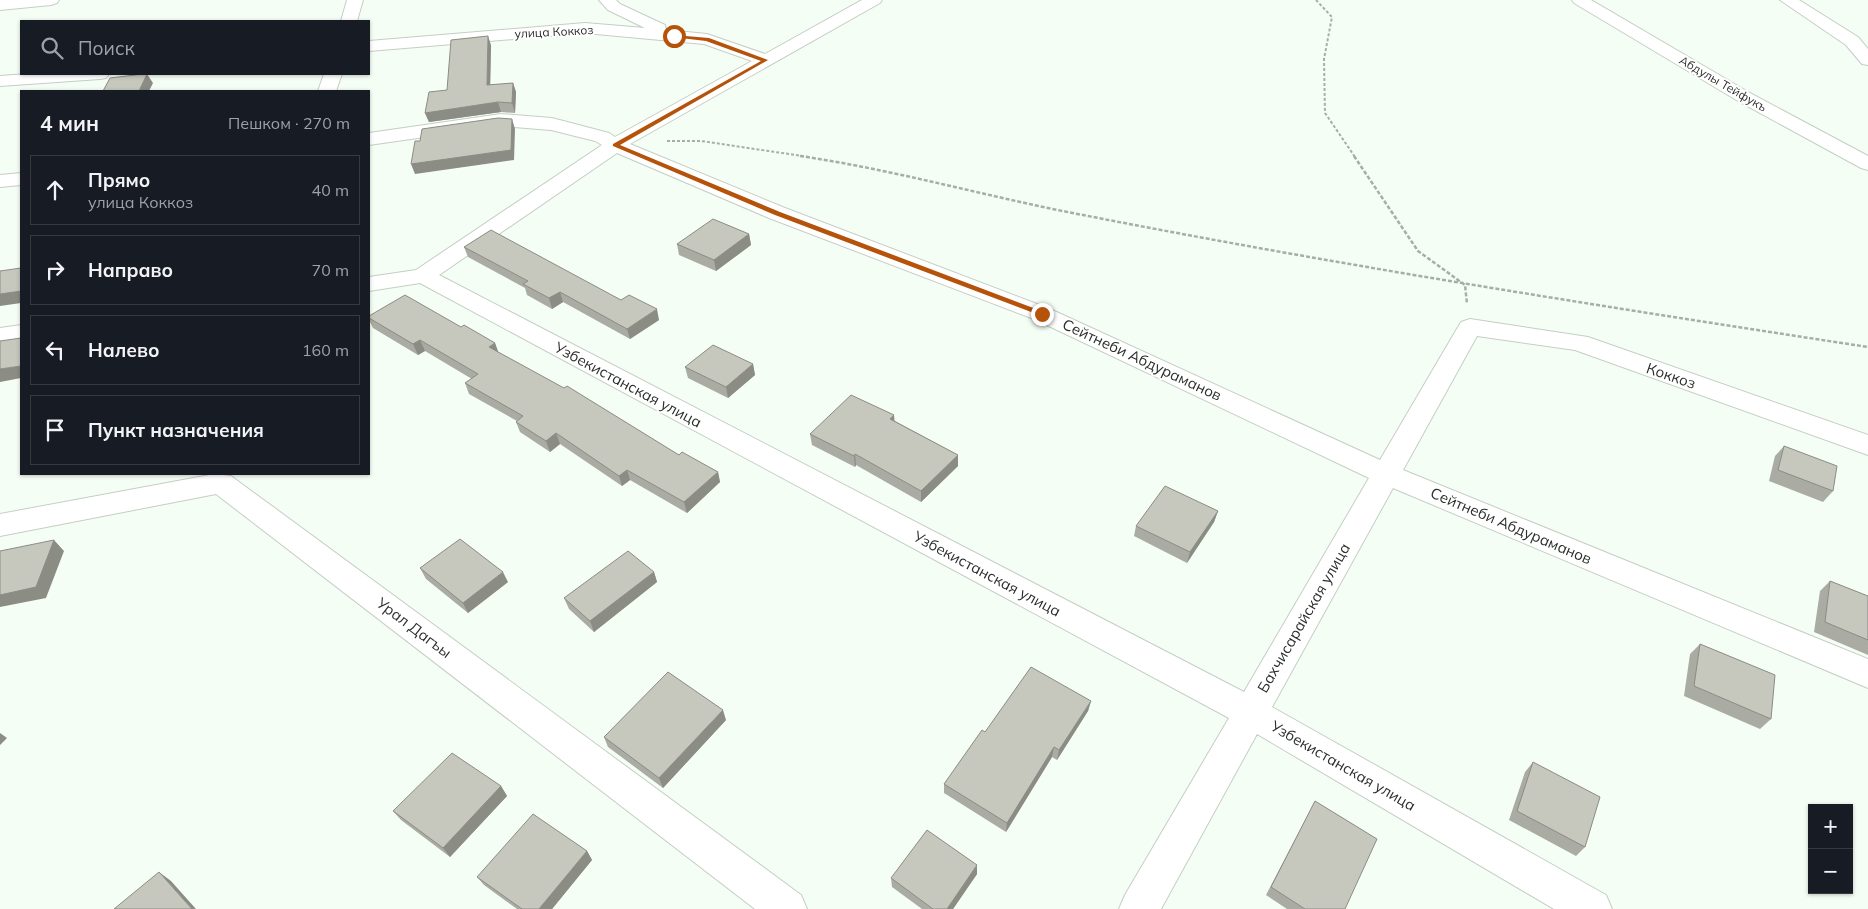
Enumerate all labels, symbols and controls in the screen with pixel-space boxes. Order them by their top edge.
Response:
search box [20,20,370,75]
street label: улица Коккоз [514,22,594,41]
route start [663,25,686,48]
icon: search [38,34,66,62]
text: Поиск [78,36,135,60]
street label: Абдулы Тейфукъ [1677,52,1770,115]
text: 4 мин [40,110,99,136]
text: Пешком · 270 m [228,113,350,133]
text: Прямо [88,168,150,192]
icon: ahead [41,176,69,204]
text: 40 m [312,180,349,200]
text: улица Коккоз [88,192,193,212]
icon: right [41,256,69,284]
text: Направо [88,258,173,282]
text: 70 m [312,260,349,280]
route end [1031,303,1054,326]
street label: Сейтнеби Абдураманов [1060,314,1225,405]
icon: left [41,336,69,364]
street label: Узбекистанская улица [550,337,705,431]
text: Налево [88,338,160,362]
text: 160 m [302,340,349,360]
street label: Коккоз [1644,358,1698,393]
icon: arrive [41,416,69,444]
text: Пункт назначения [88,418,264,442]
street label: Сейтнеби Абдураманов [1428,483,1595,568]
street label: Узбекистанская улица [909,526,1064,620]
street label: Бахчисарайская улица [1253,540,1354,696]
street label: Урал Дагъы [372,593,456,662]
street label: Узбекистанская улица [1267,716,1419,815]
map controls [1808,804,1853,894]
button: + [1808,804,1853,849]
button: − [1808,849,1853,894]

